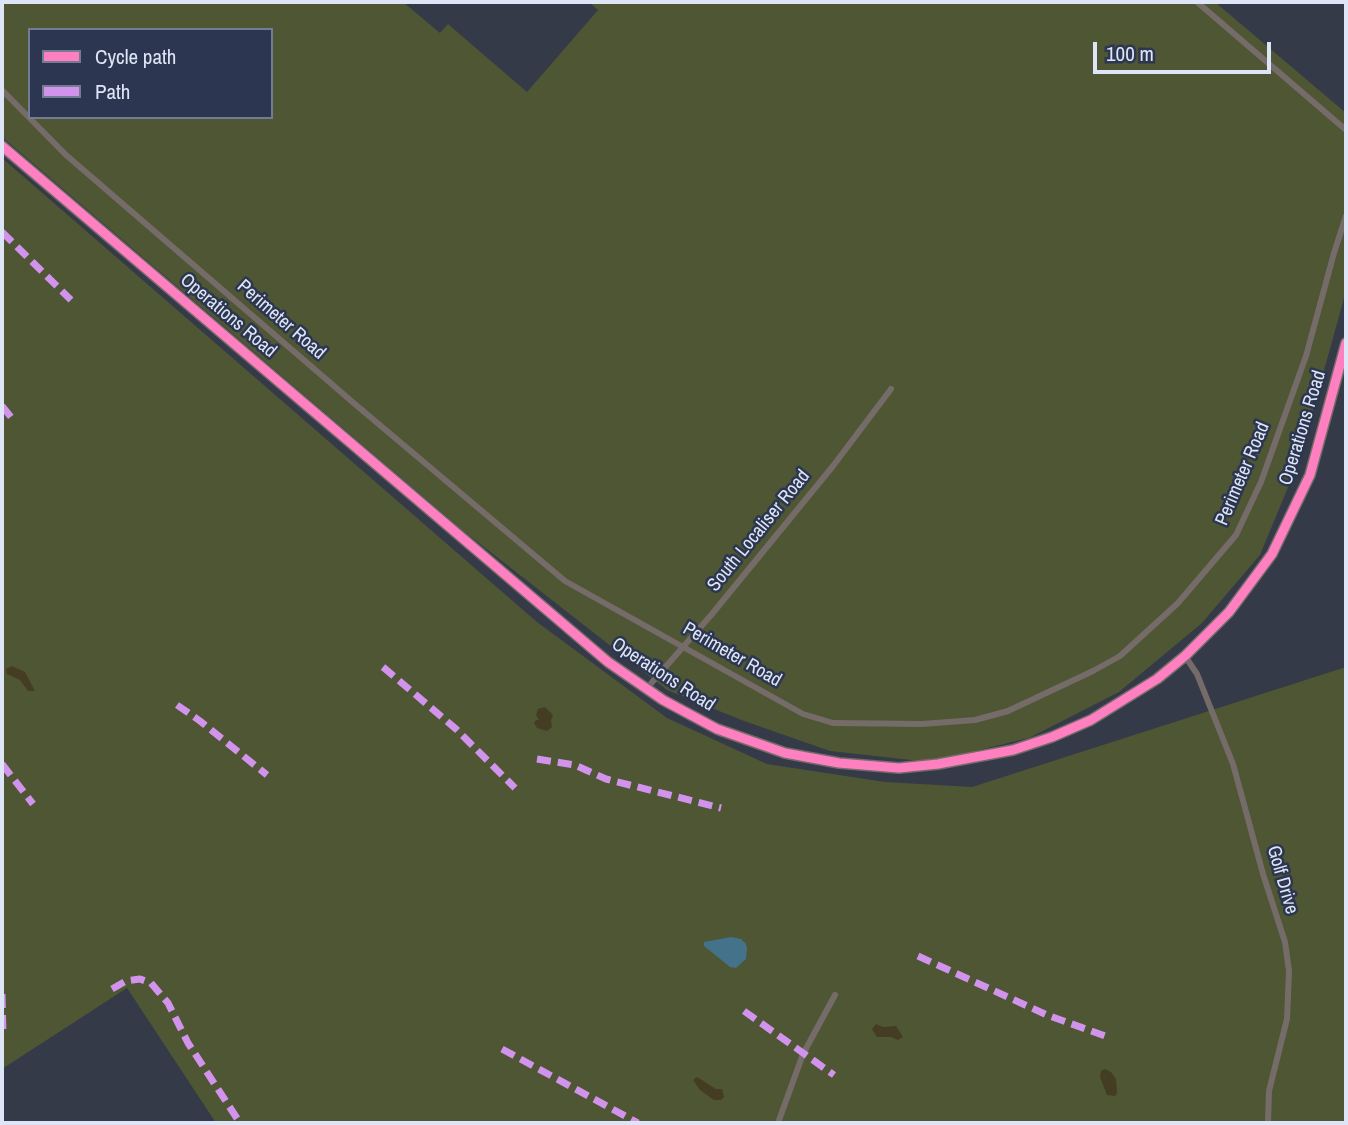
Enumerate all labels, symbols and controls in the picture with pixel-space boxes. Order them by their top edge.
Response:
legend [28,28,273,119]
scale bar [1096,28,1274,72]
text: 100 m [1106,39,1154,68]
text: Cycle path [95,42,176,71]
text: Path [95,77,130,106]
street label: Operations Road [175,269,281,363]
street label: Perimeter Road [232,275,330,365]
street label: Operations Road [1275,368,1331,488]
street label: Perimeter Road [1211,419,1275,529]
street label: South Localiser Road [703,466,815,596]
street label: Perimeter Road [679,618,785,692]
street label: Operations Road [607,633,719,717]
street label: Golf Drive [1261,843,1303,917]

